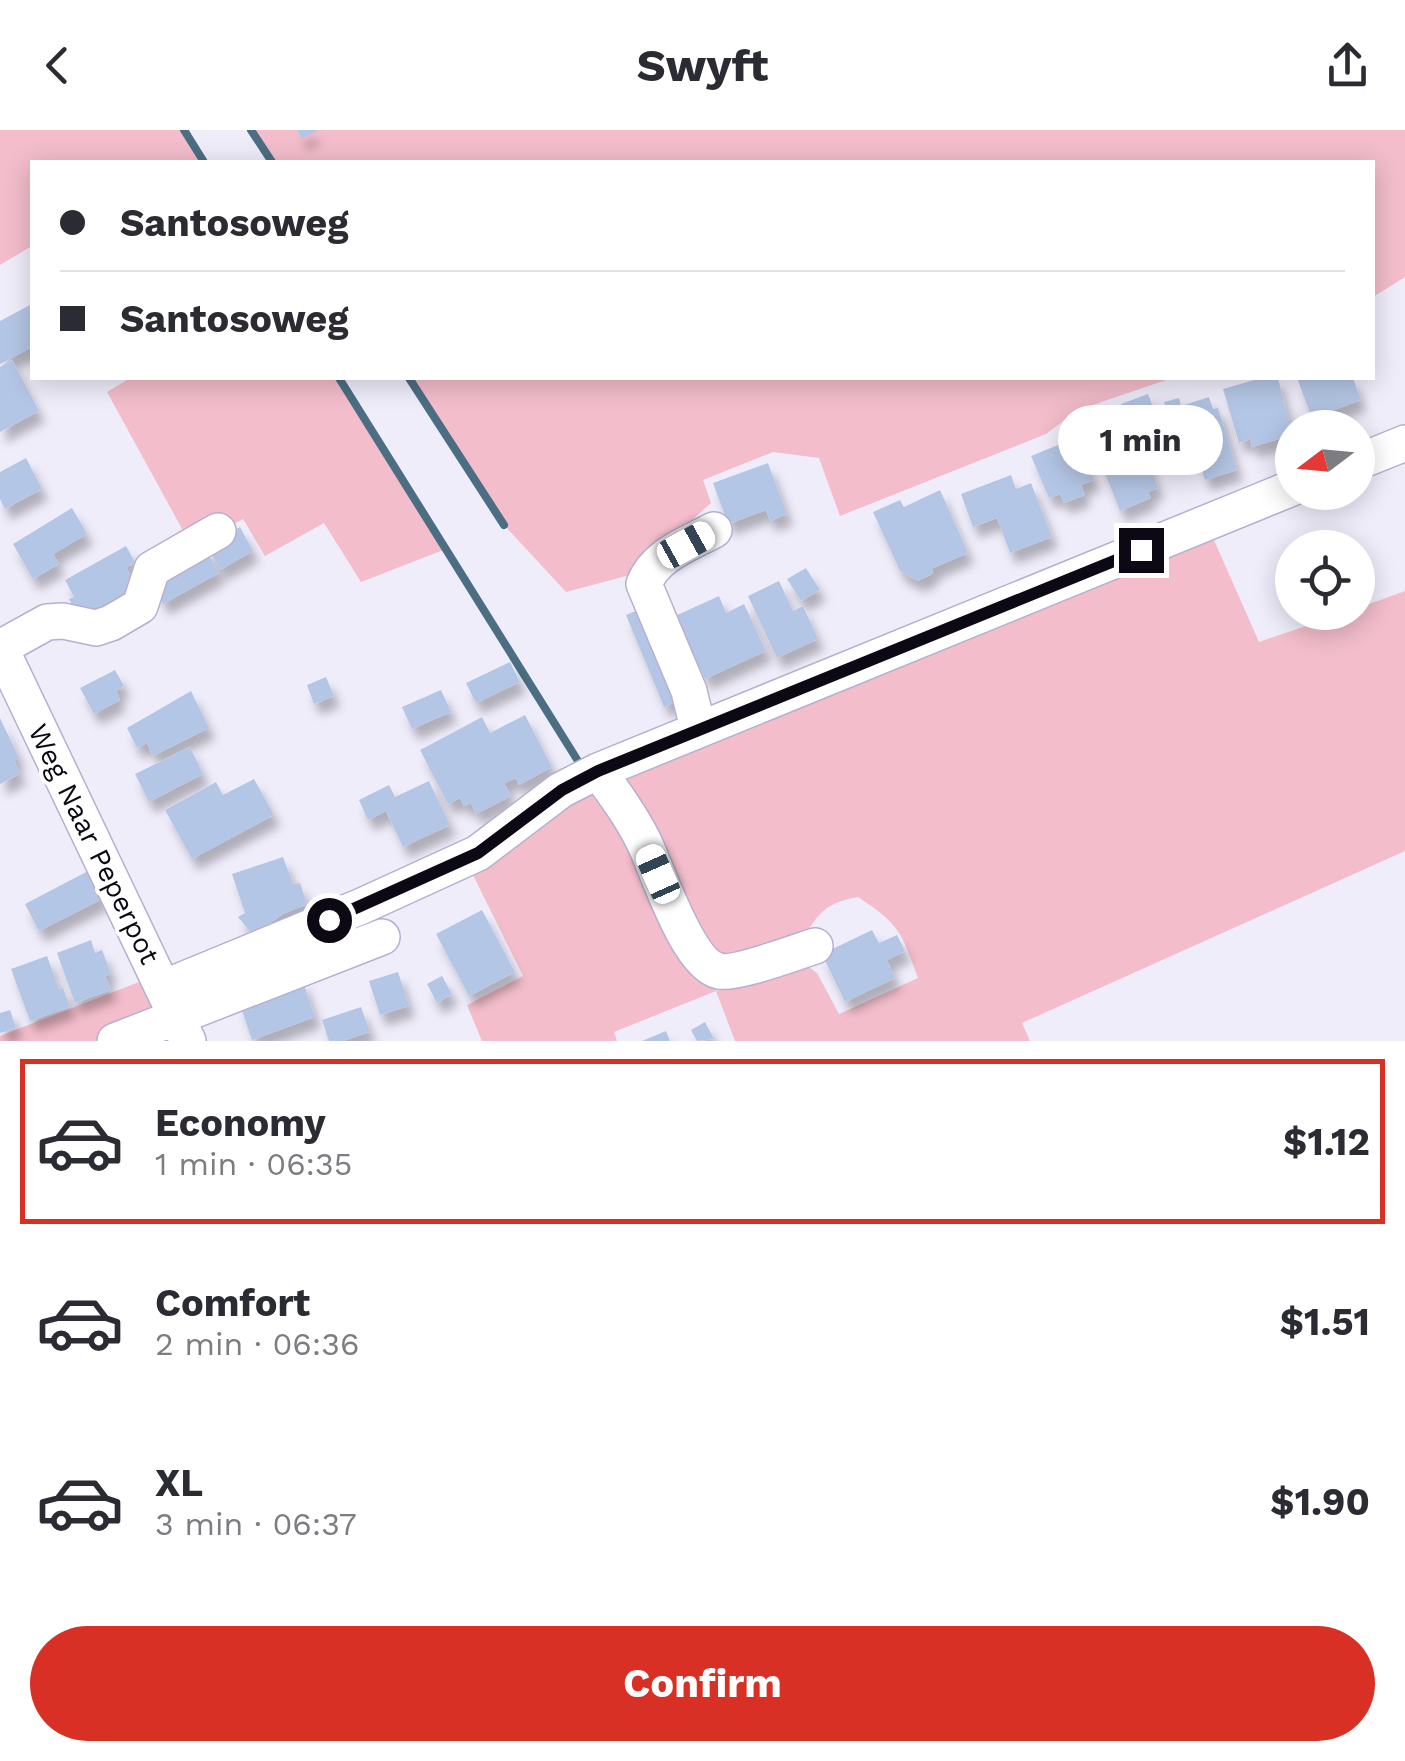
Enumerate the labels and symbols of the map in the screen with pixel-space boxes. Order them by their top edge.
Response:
callout: 1 min [1058,405,1224,475]
north arrow [1275,410,1375,510]
car [652,517,720,573]
route end [1119,528,1164,573]
street label: Weg Naar Peperpot [22,719,167,970]
car [632,840,684,908]
route start [307,898,352,943]

